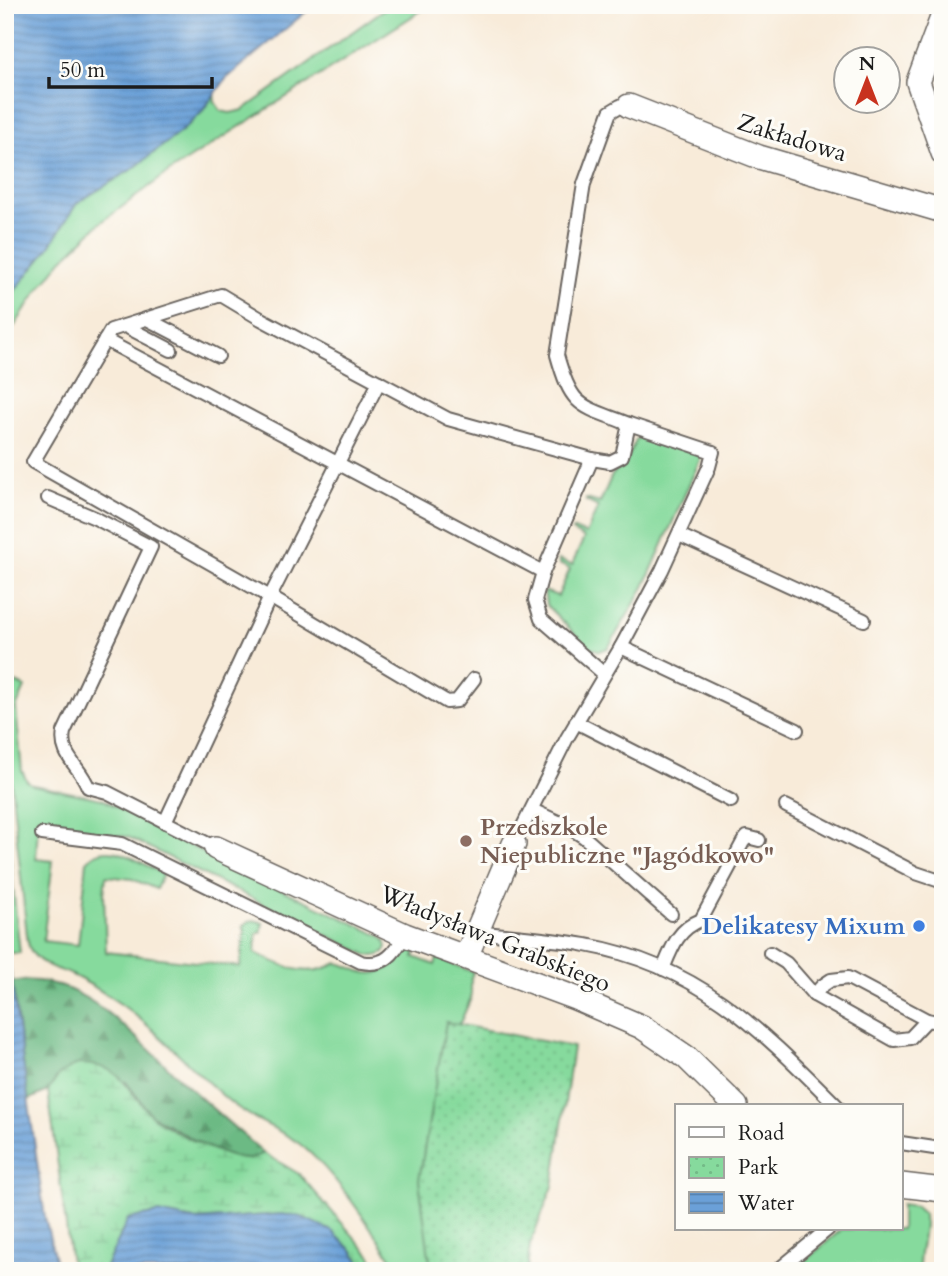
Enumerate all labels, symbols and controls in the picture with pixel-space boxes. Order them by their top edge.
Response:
scale bar [49,46,212,90]
north arrow [832,46,902,116]
text: N [859,51,876,77]
text: 50 m [60,56,105,85]
street label: Zakładowa [733,106,851,170]
place label: Przedszkole Niepubliczne "Jagódkowo" [480,811,774,872]
marker: Przedszkole Niepubliczne "Jagódkowo" [458,833,474,849]
street label: Władysława Grabskiego [374,877,615,1000]
place label: Delikatesy Mixum [702,910,906,943]
marker: Delikatesy Mixum [911,918,927,934]
legend [675,1104,902,1230]
text: Road [738,1119,784,1148]
text: Park [738,1153,779,1182]
text: Water [737,1189,794,1218]

